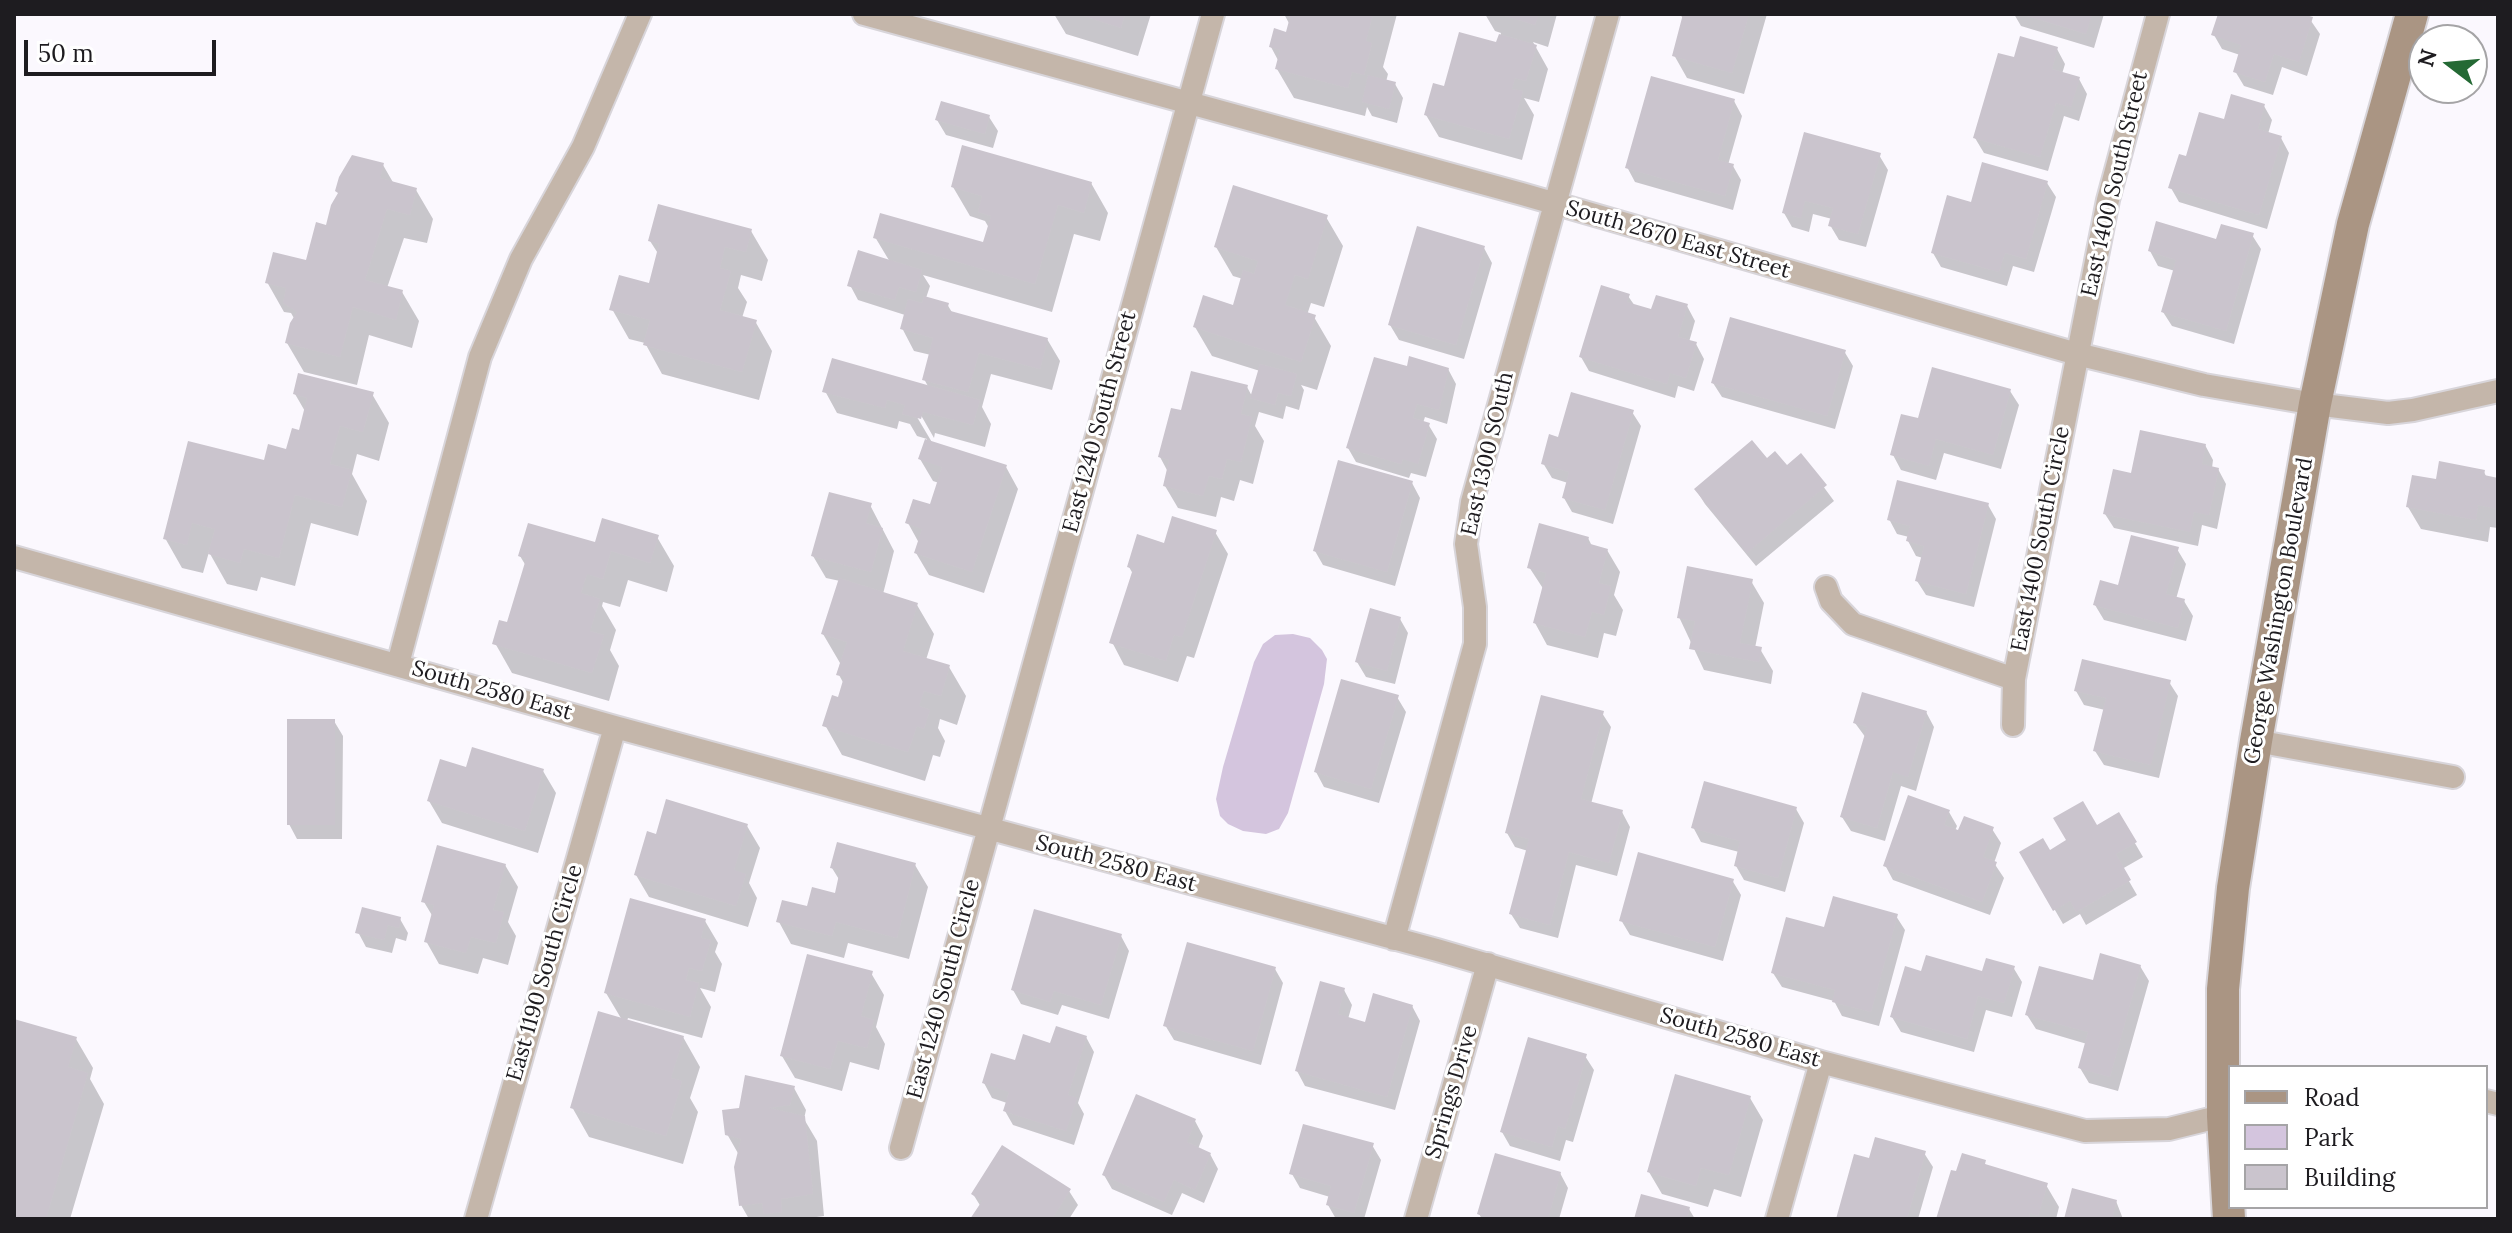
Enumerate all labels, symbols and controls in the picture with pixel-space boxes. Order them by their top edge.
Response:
scale bar [28,24,220,74]
north arrow [2408,24,2488,104]
text: 50 m [38,38,94,69]
text: N [2411,46,2443,70]
street label: East 1400 South Street [2076,69,2154,299]
street label: South 2670 East Street [1563,195,1793,285]
street label: East 1240 South Street [1058,308,1142,536]
street label: East 1300 SOuth [1456,369,1520,539]
street label: East 1400 South Circle [2006,424,2076,654]
street label: George Washington Boulevard [2239,456,2319,766]
street label: South 2580 East [409,656,575,726]
street label: South 2580 East [1033,830,1199,898]
street label: East 1190 South Circle [501,862,589,1084]
street label: East 1240 South Circle [902,876,986,1102]
street label: South 2580 East [1657,1003,1823,1073]
street label: Springs Drive [1420,1022,1484,1162]
legend [2228,1065,2488,1209]
text: Road [2304,1082,2360,1113]
text: Park [2304,1122,2354,1153]
text: Building [2304,1162,2395,1193]

